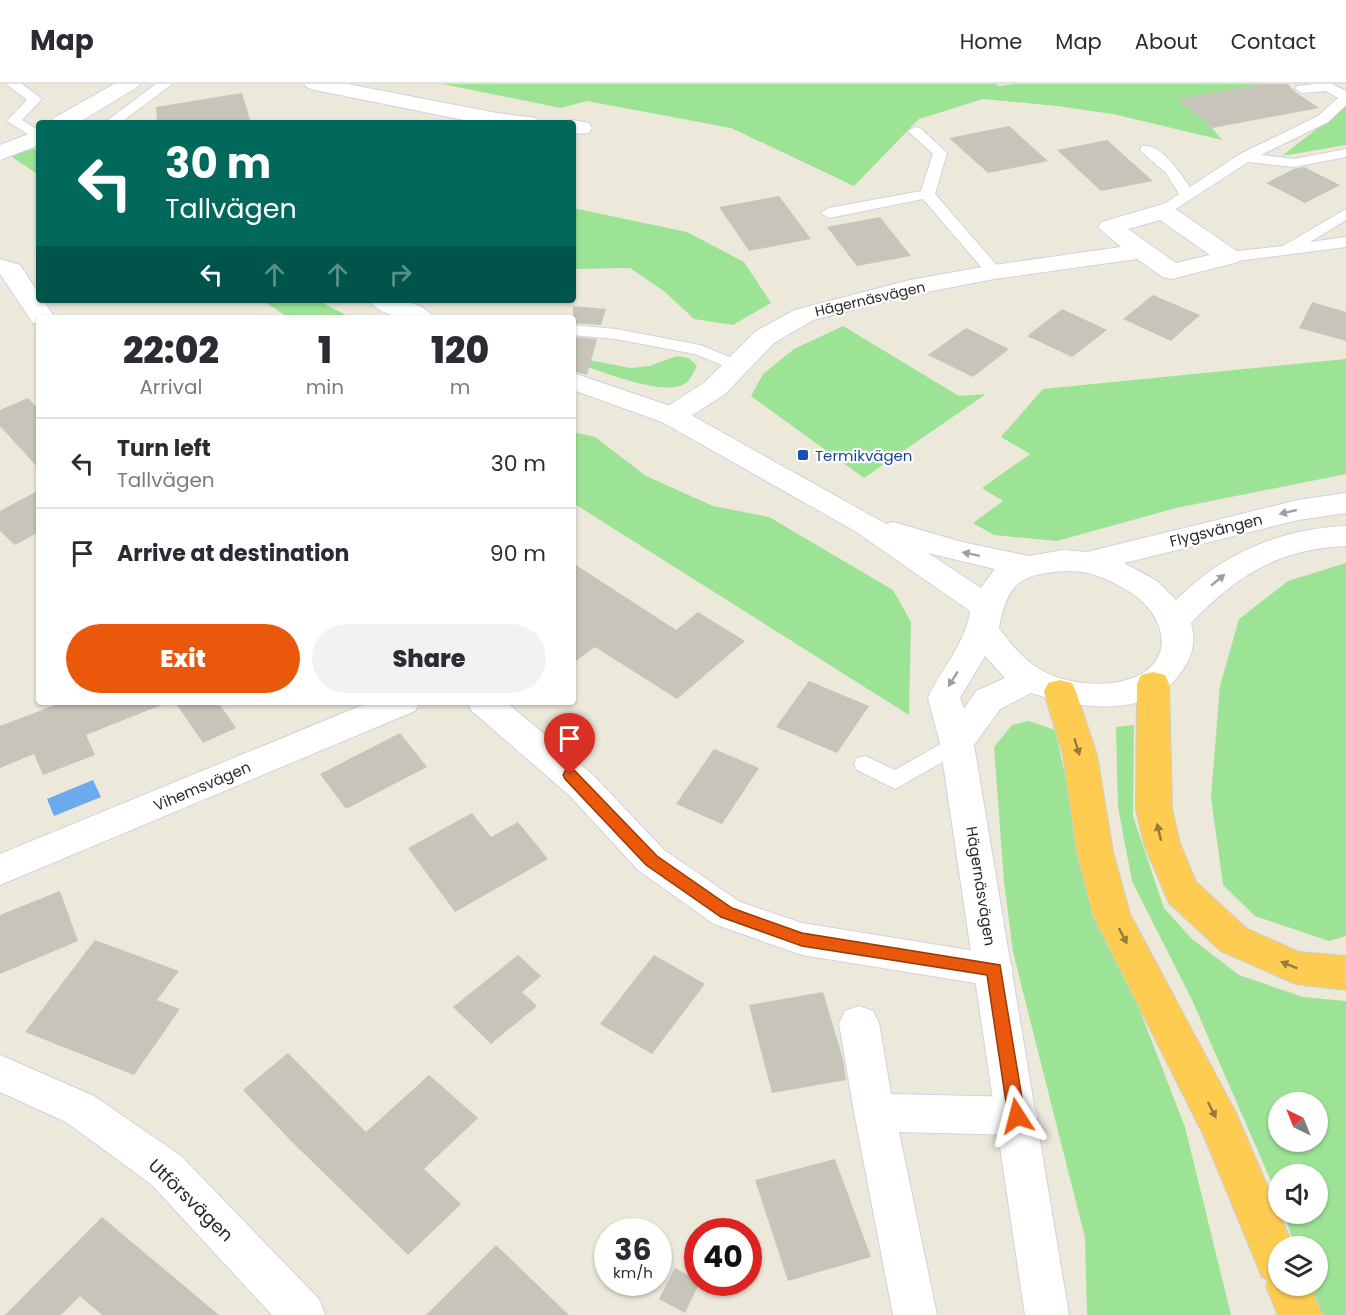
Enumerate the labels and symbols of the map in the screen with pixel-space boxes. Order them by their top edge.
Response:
street label: Hägernäsvägen [813,277,927,321]
place label: Termikvägen [815,445,912,466]
marker: Termikvägen [796,448,810,462]
street label: Flygsvängen [1167,508,1265,552]
one-way arrow [1279,508,1298,518]
one-way arrow [961,549,980,558]
one-way arrow [1210,575,1225,587]
one-way arrow [948,671,959,688]
pin [544,713,595,775]
one-way arrow [1073,738,1082,756]
street label: Vihemsvägen [150,756,254,816]
one-way arrow [1154,823,1164,841]
street label: Hägernäsvägen [961,825,1001,947]
one-way arrow [1118,928,1128,945]
one-way arrow [1279,960,1297,970]
position arrow [985,1084,1049,1148]
north arrow [1268,1092,1328,1152]
one-way arrow [1207,1101,1216,1118]
street label: Utförsvägen [143,1153,239,1247]
speed limit sign: 40 [684,1218,762,1296]

